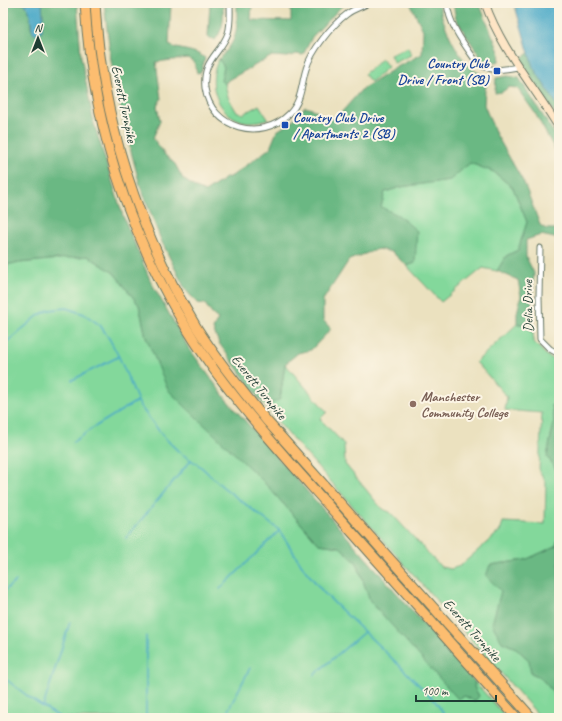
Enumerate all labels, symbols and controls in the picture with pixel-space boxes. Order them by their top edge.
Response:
north arrow [18,18,58,58]
text: N [35,21,44,35]
place label: Country Club Drive / Front (SB) [398,55,491,88]
street label: Everett Turnpike [108,64,141,145]
marker: Country Club Drive / Front (SB) [492,66,502,76]
place label: Country Club Drive / Apartments 2 (SB) [293,109,396,142]
marker: Country Club Drive / Apartments 2 (SB) [280,120,290,130]
street label: Delia Drive [519,278,537,332]
street label: Everett Turnpike [228,351,291,424]
place label: Manchester Community College [421,388,509,421]
marker: Manchester Community College [408,399,418,409]
street label: Everett Turnpike [440,595,505,666]
scale bar [416,677,496,703]
text: 100 m [422,683,449,699]

